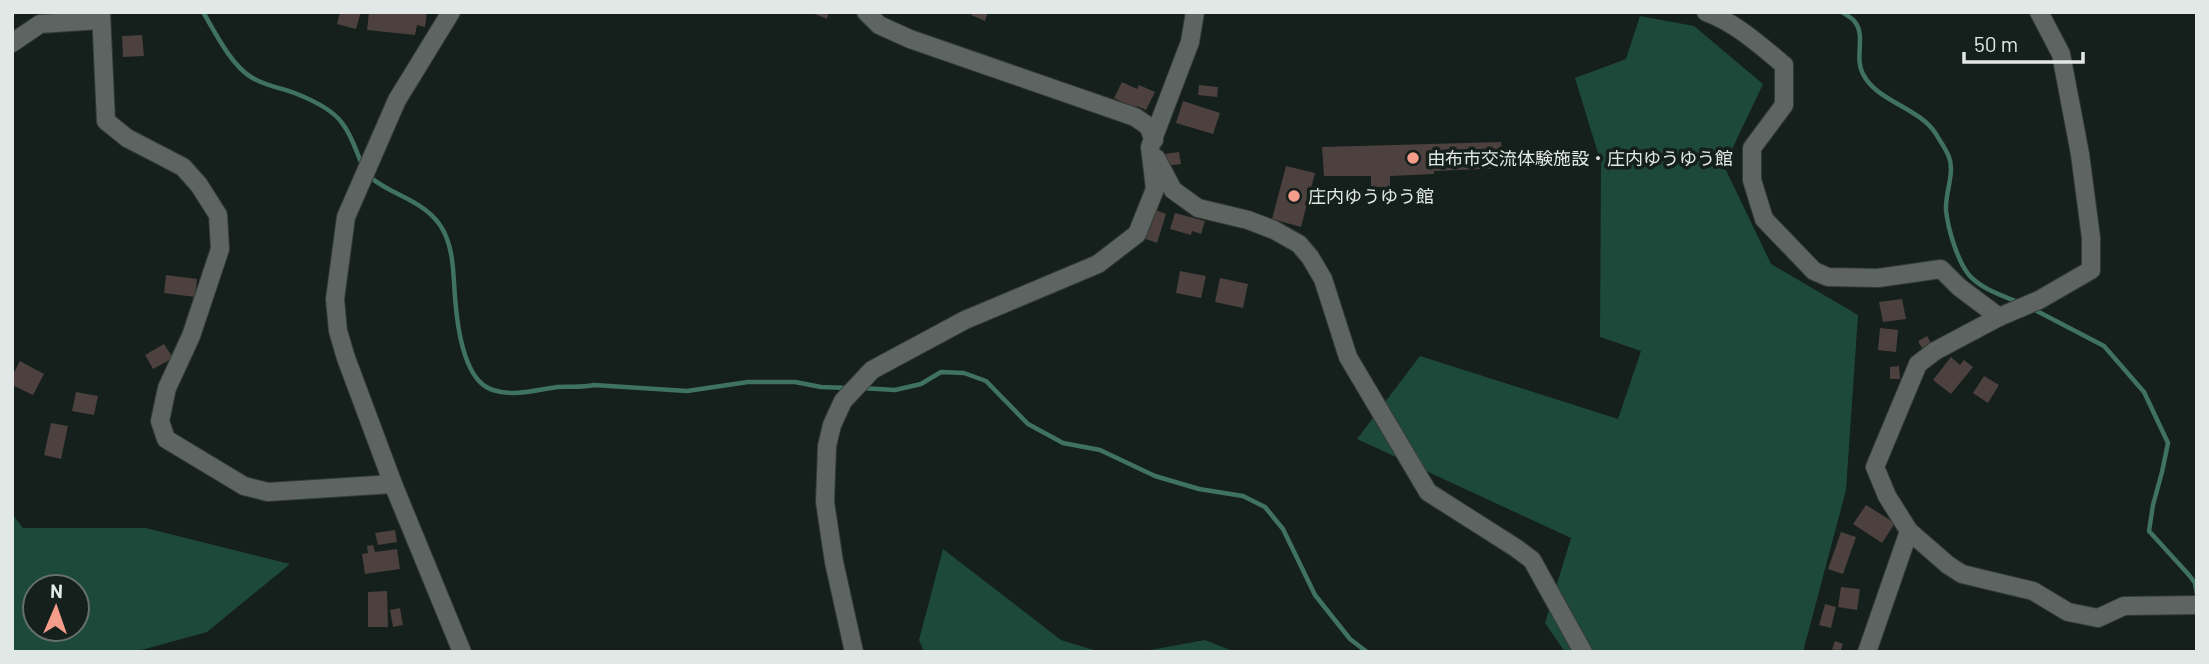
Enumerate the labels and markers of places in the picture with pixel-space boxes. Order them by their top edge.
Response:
place label: 由布市交流体験施設・庄内ゆうゆう館 [1427,147,1733,169]
marker: 由布市交流体験施設・庄内ゆうゆう館 [1405,150,1421,166]
place label: 庄内ゆうゆう館 [1308,185,1434,207]
marker: 庄内ゆうゆう館 [1286,188,1302,204]

